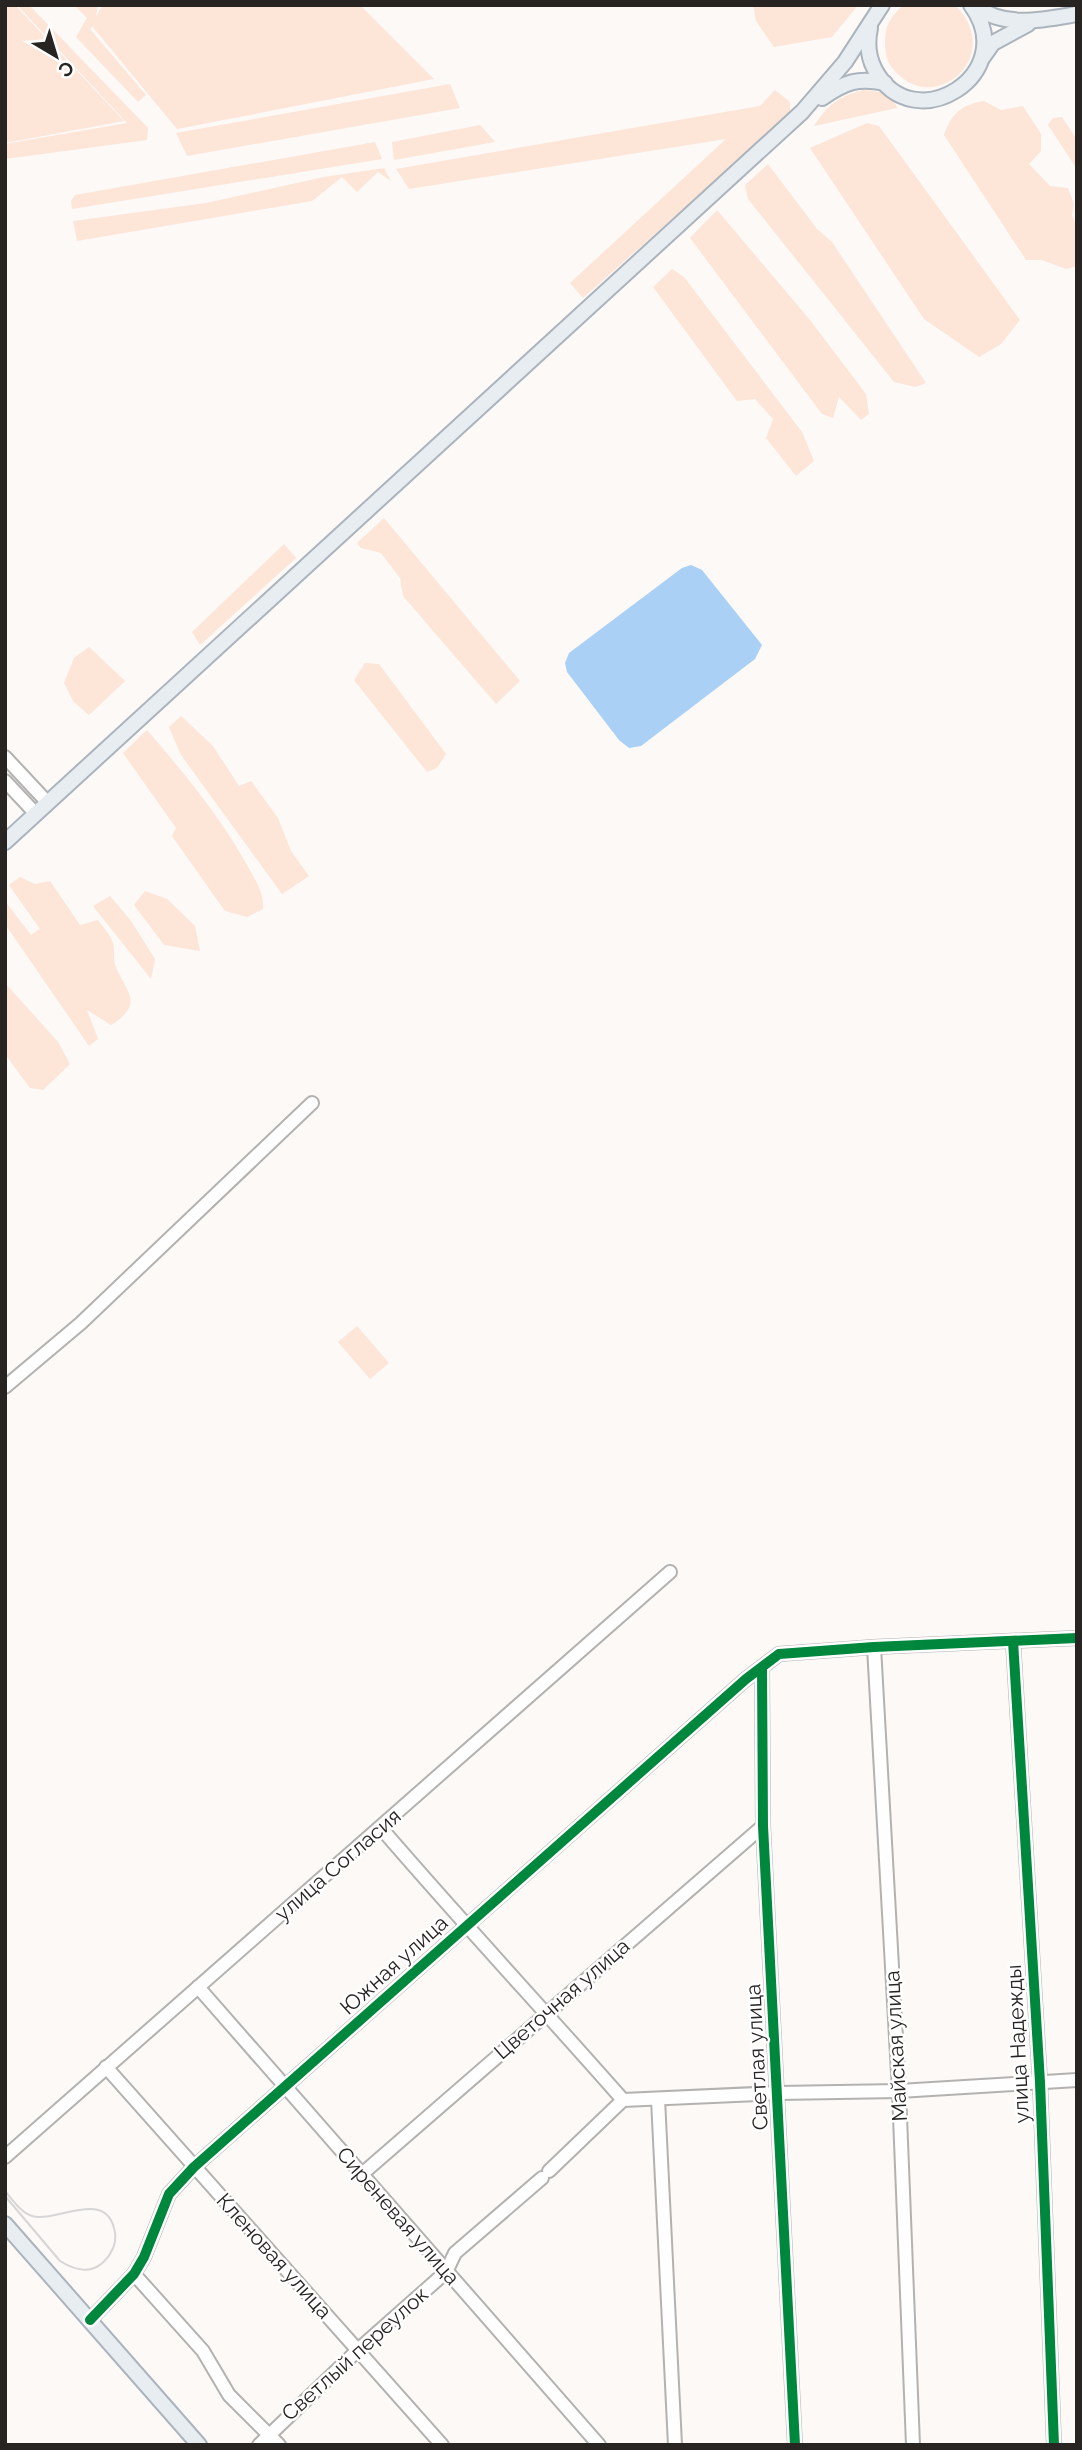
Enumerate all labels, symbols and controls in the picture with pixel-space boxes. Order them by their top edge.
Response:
north arrow [21,21,91,91]
text: С [55,57,78,82]
street label: улица Согласия [270,1803,406,1926]
street label: Южная улица [335,1910,453,2019]
street label: Цветочная улица [489,1933,634,2064]
street label: улица Надежды [1001,1964,1034,2124]
street label: Майская улица [879,1970,912,2122]
street label: Светлая улица [740,1983,773,2131]
street label: Сиреневая улица [332,2142,465,2290]
street label: Кленовая улица [212,2188,337,2324]
street label: Светлый переулок [276,2281,433,2426]

